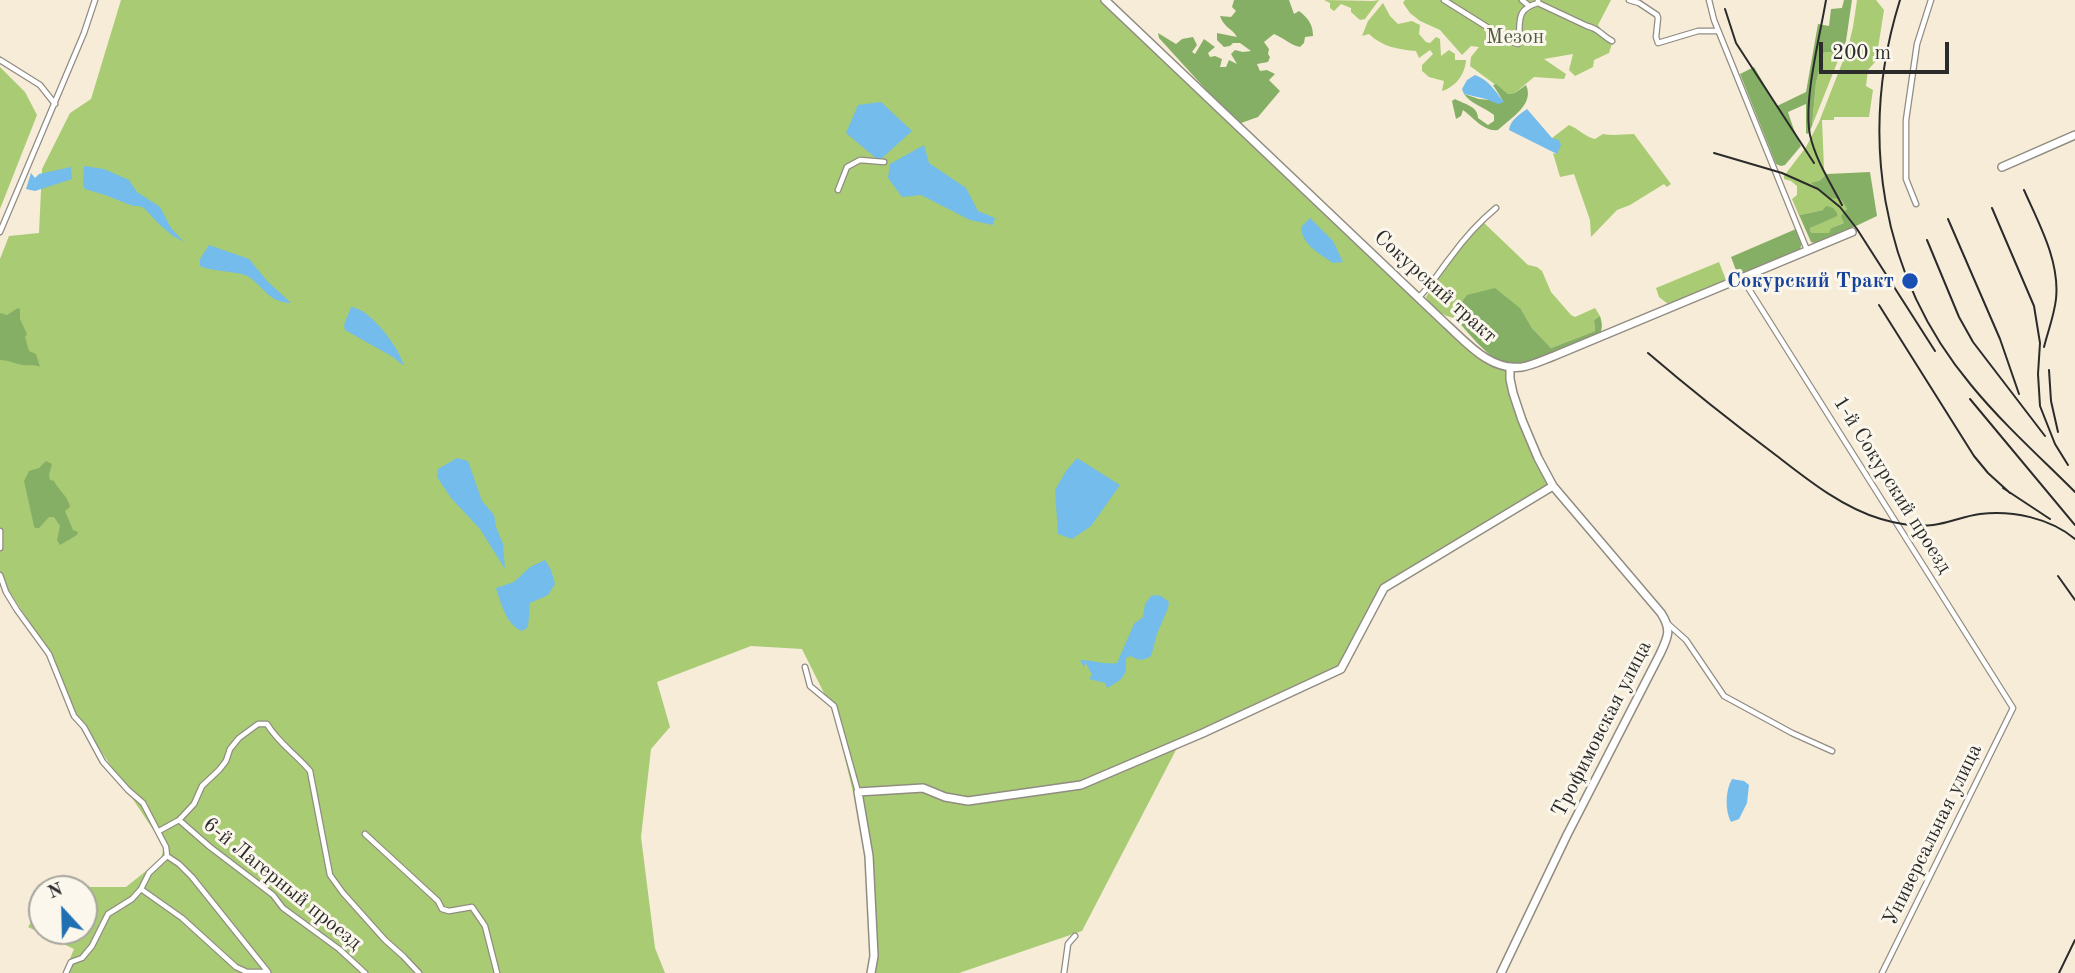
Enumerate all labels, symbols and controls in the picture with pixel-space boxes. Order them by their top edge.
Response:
park label: Мезон [1486,24,1544,50]
scale bar [1823,28,1952,72]
text: 200 m [1832,43,1891,64]
street label: Сокурский тракт [1368,225,1502,349]
place label: Сокурский Тракт [1727,268,1894,294]
marker: Сокурский Тракт [1900,271,1920,291]
street label: 1-й Сокурский проезд [1827,392,1957,578]
street label: Трофимовская улица [1547,637,1657,821]
street label: Универсальная улица [1878,740,1988,930]
street label: 6-й Лагерный проезд [198,812,366,956]
north arrow [28,875,98,945]
text: N [45,880,66,903]

